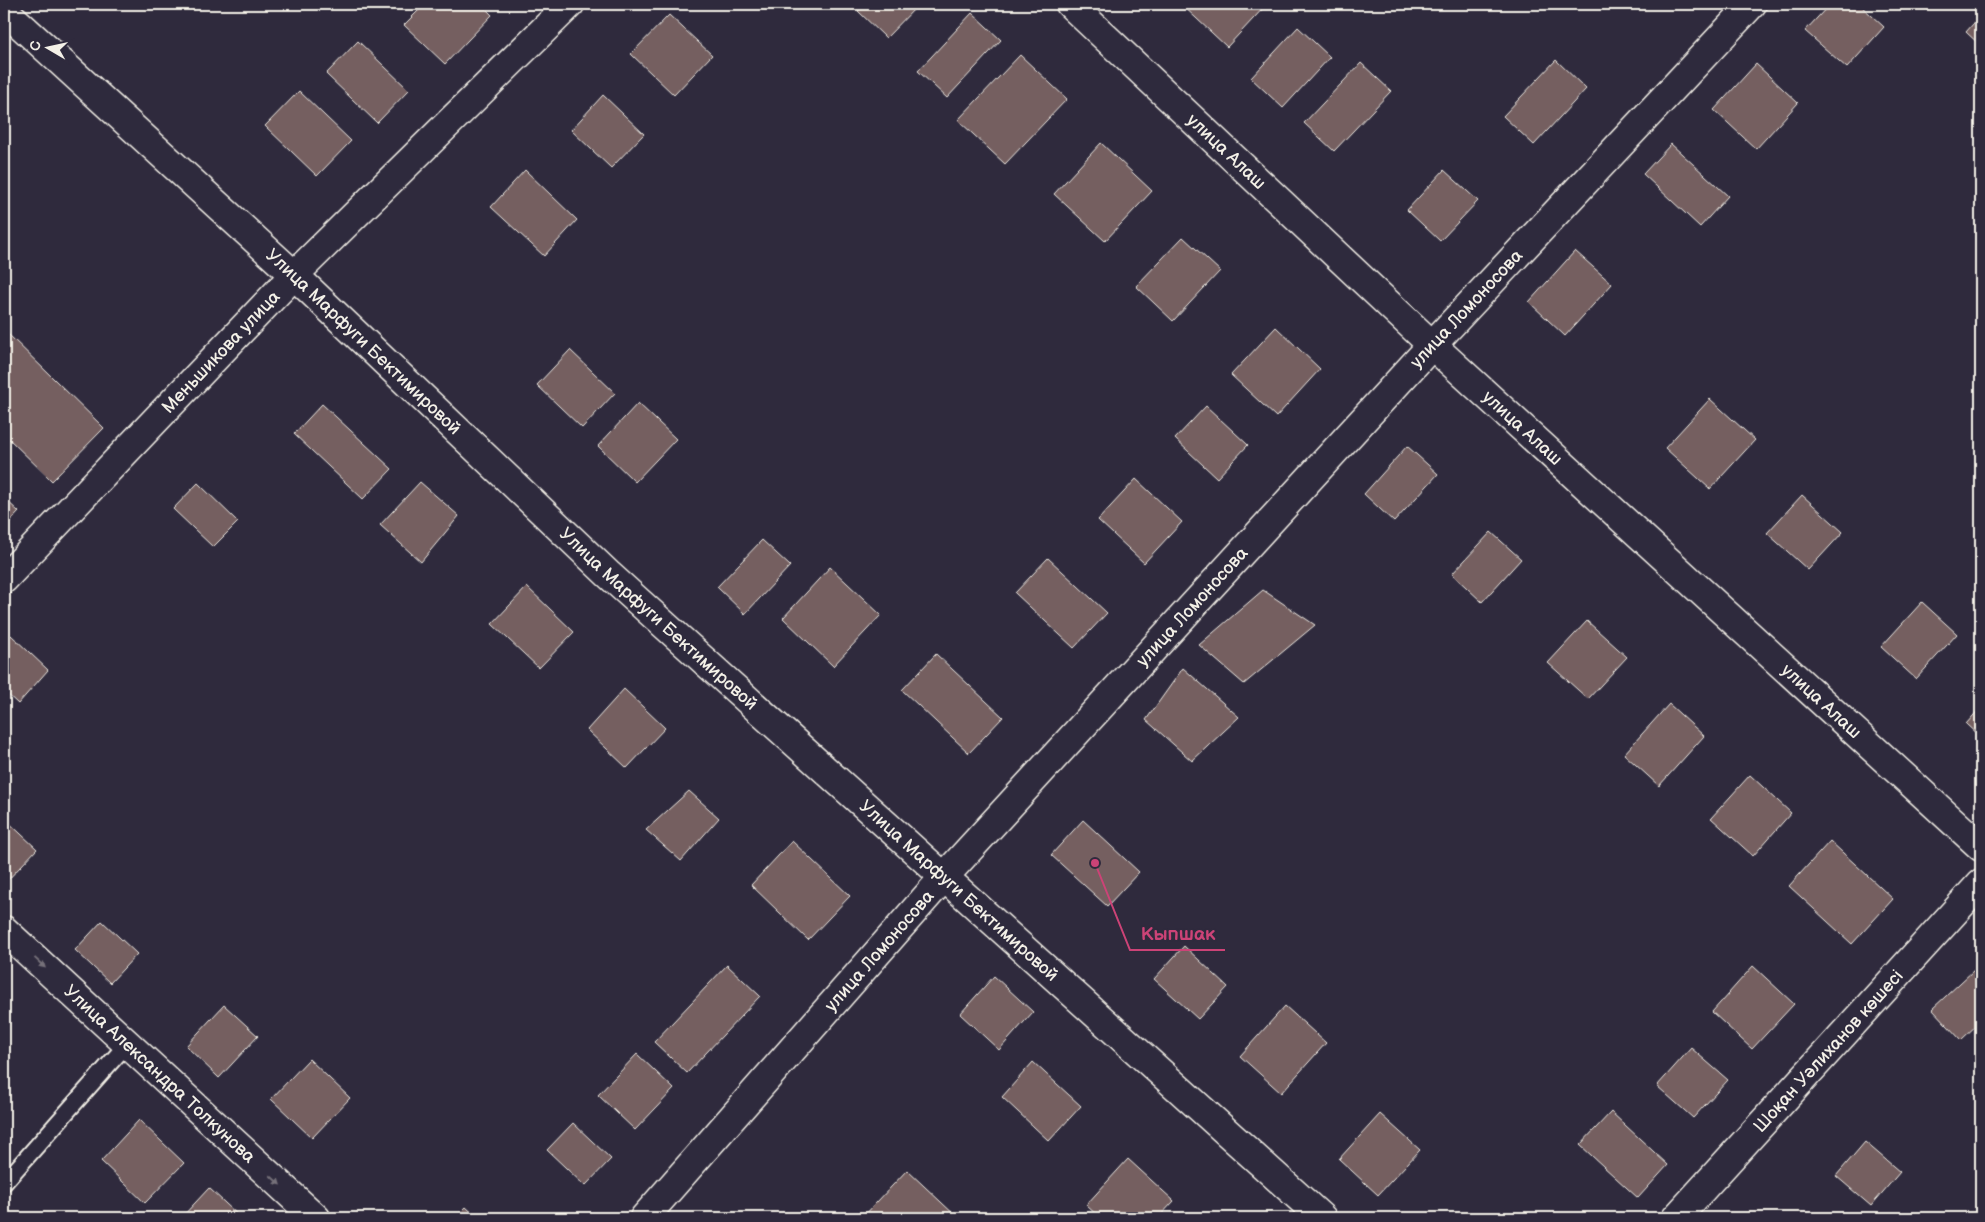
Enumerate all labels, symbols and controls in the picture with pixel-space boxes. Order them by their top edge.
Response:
north arrow [22,22,72,72]
text: С [26,40,45,52]
street label: улица Алаш [1183,109,1270,193]
street label: Улица Марфуги Бектимировой [262,244,465,439]
street label: улица Ломоносова [1406,245,1527,372]
street label: Меньшикова улица [157,286,284,418]
street label: улица Алаш [1478,386,1567,469]
street label: Улица Марфуги Бектимировой [555,523,762,714]
street label: улица Ломоносова [1132,542,1252,671]
street label: улица Алаш [1777,659,1866,743]
street label: Улица Марфуги Бектимировой [855,795,1063,986]
street label: улица Ломоносова [820,885,938,1016]
callout: Кыпшак [1130,916,1225,950]
text: Кыпшак [1141,923,1216,946]
one-way arrow [33,957,45,969]
street label: Шоқан Уәлиханов көшесі [1749,965,1907,1136]
street label: Улица Александра Толкунова [60,980,260,1167]
one-way arrow [268,1174,280,1186]

